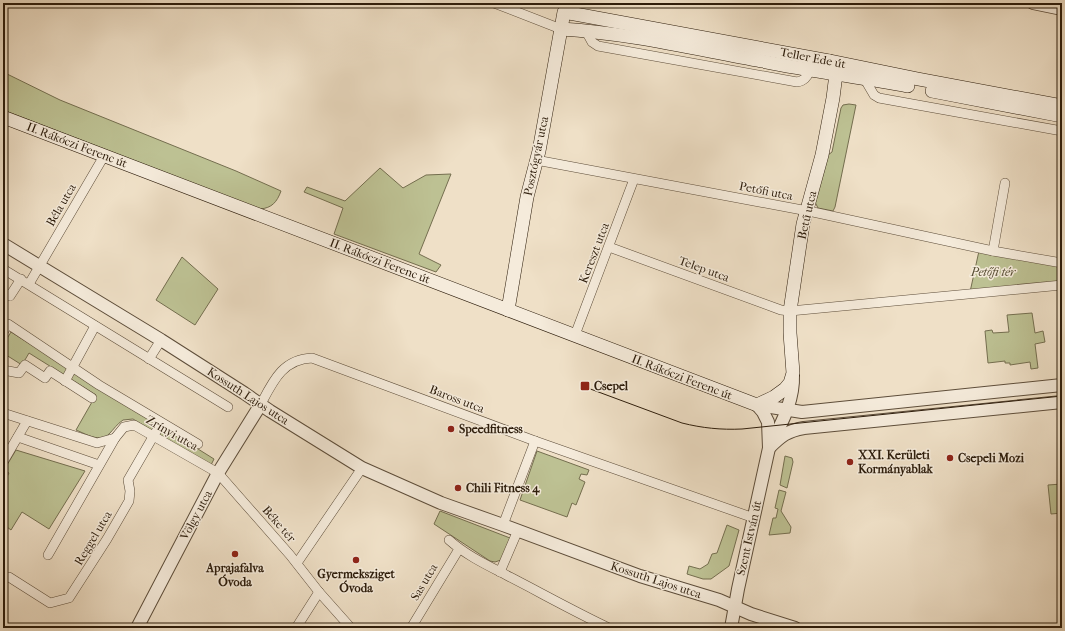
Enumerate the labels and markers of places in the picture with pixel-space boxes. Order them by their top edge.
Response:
place label: Csepel [594,379,629,394]
marker: Csepel [579,380,591,392]
place label: Speedfitness [459,422,523,437]
marker: Speedfitness [446,424,456,434]
place label: XXI. Kerületi Kormányablak [857,448,934,477]
place label: Csepeli Mozi [958,451,1024,466]
marker: Csepeli Mozi [945,453,955,463]
marker: XXI. Kerületi Kormányablak [845,457,855,467]
place label: Chili Fitness 4 [466,481,540,496]
marker: Chili Fitness 4 [453,483,463,493]
marker: Aprajafalva Óvoda [230,549,240,559]
marker: Gyermeksziget Óvoda [351,555,361,565]
place label: Aprajafalva Óvoda [205,561,264,589]
place label: Gyermeksziget Óvoda [317,567,395,595]

